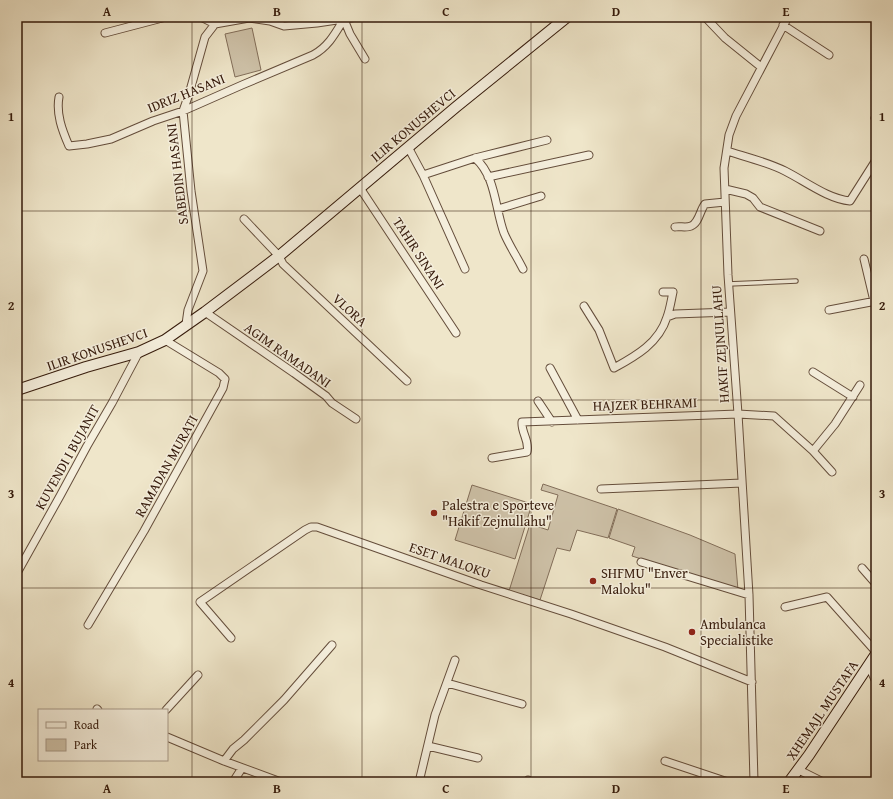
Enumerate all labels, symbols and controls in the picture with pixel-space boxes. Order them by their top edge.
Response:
text: A [103,2,112,21]
text: B [273,2,281,21]
text: C [442,2,450,21]
text: D [612,2,620,21]
text: E [783,2,790,21]
street label: IDRIZ HASANI [144,68,228,118]
street label: ILIR KONUSHEVCI [366,83,460,167]
text: 1 [8,107,14,126]
text: 1 [879,107,885,126]
street label: SABEDIN HASANI [161,122,193,226]
street label: TAHIR SINANI [388,213,450,293]
street label: HAKIF ZEJNULLAHU [706,284,734,404]
street label: VLORA [328,289,372,332]
text: 2 [8,296,15,315]
text: 2 [879,296,886,315]
street label: AGIM RAMADANI [241,318,335,392]
street label: ILIR KONUSHEVCI [44,322,150,376]
street label: HAJZER BEHRAMI [592,392,698,416]
street label: KUVENDI I BUJANIT [30,401,104,513]
street label: RAMADAN MURATI [130,411,202,521]
text: 3 [8,484,14,503]
text: 3 [879,484,885,503]
place label: Palestra e Sporteve "Hakif Zejnullahu" [442,495,555,531]
marker: Palestra e Sporteve "Hakif Zejnullahu" [429,508,439,518]
street label: ESET MALOKU [407,537,493,583]
place label: SHFMU "Enver Maloku" [601,563,688,599]
marker: SHFMU "Enver Maloku" [588,576,598,586]
place label: Ambulanca Specialistike [700,614,774,650]
marker: Ambulanca Specialistike [687,627,697,637]
street label: XHEMAJL MUSTAFA [781,656,863,764]
text: 4 [8,673,15,692]
text: 4 [879,673,886,692]
legend [38,709,168,761]
text: Road [74,716,100,733]
text: Park [74,736,98,753]
text: A [103,779,112,798]
text: B [273,779,281,798]
text: C [442,779,450,798]
text: D [612,779,620,798]
text: E [783,779,790,798]

